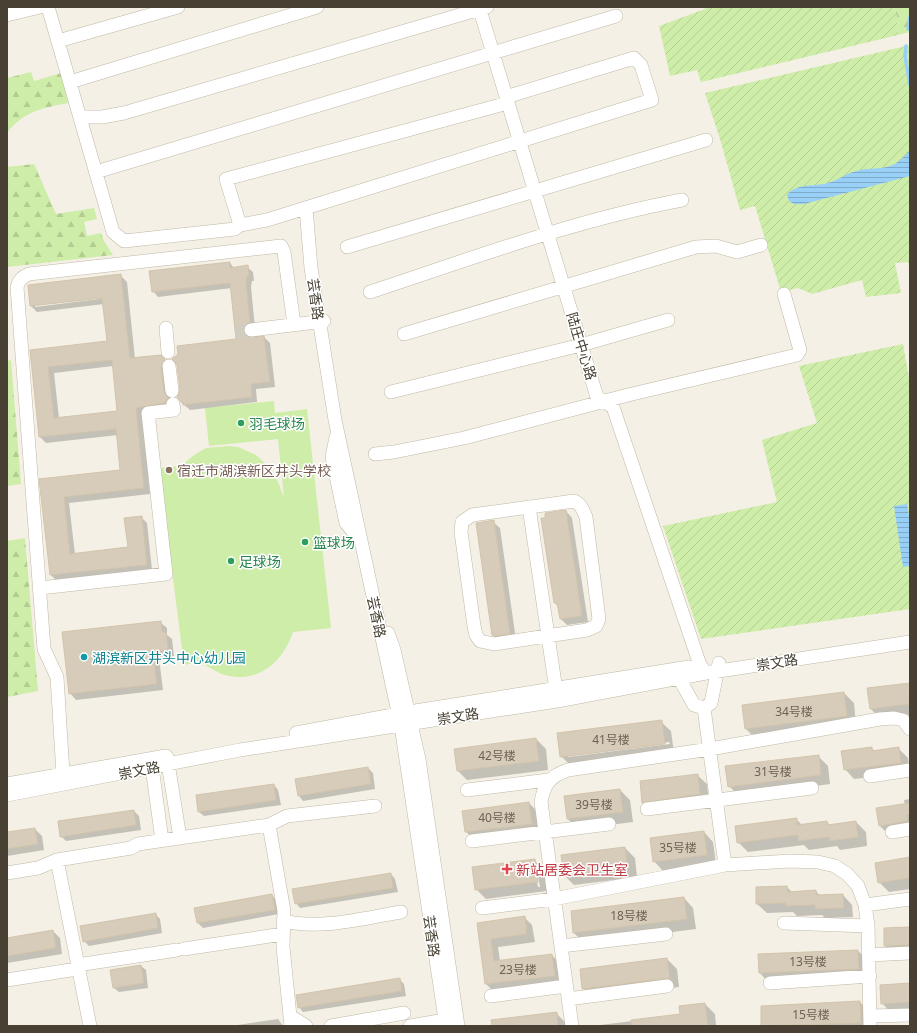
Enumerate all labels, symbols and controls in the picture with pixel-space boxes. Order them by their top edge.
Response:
street label: 芸香路 [304,277,328,321]
street label: 陆庄中心路 [563,310,601,382]
place label: 羽毛球场 [249,414,305,433]
marker: 羽毛球场 [236,418,246,428]
place label: 宿迁市湖滨新区井头学校 [177,461,331,480]
marker: 宿迁市湖滨新区井头学校 [164,465,174,475]
place label: 篮球场 [313,533,355,552]
marker: 篮球场 [300,537,310,547]
place label: 足球场 [239,552,281,571]
marker: 足球场 [226,556,236,566]
street label: 芸香路 [363,594,391,640]
place label: 湖滨新区井头中心幼儿园 [92,648,246,667]
street label: 崇文路 [755,649,799,675]
marker: 湖滨新区井头中心幼儿园 [79,652,89,662]
street label: 崇文路 [436,703,480,729]
house number: 34号楼 [775,703,813,720]
house number: 41号楼 [592,731,630,748]
house number: 42号楼 [478,747,516,764]
street label: 崇文路 [117,757,161,783]
house number: 31号楼 [754,763,792,780]
house number: 39号楼 [575,796,613,813]
house number: 40号楼 [478,809,516,826]
house number: 35号楼 [659,839,697,856]
place label: 新站居委会卫生室 [516,860,628,879]
marker: 新站居委会卫生室 [501,863,513,875]
house number: 18号楼 [610,907,648,924]
street label: 芸香路 [420,914,444,958]
house number: 13号楼 [789,953,827,970]
house number: 23号楼 [499,961,537,978]
house number: 15号楼 [792,1006,830,1023]

